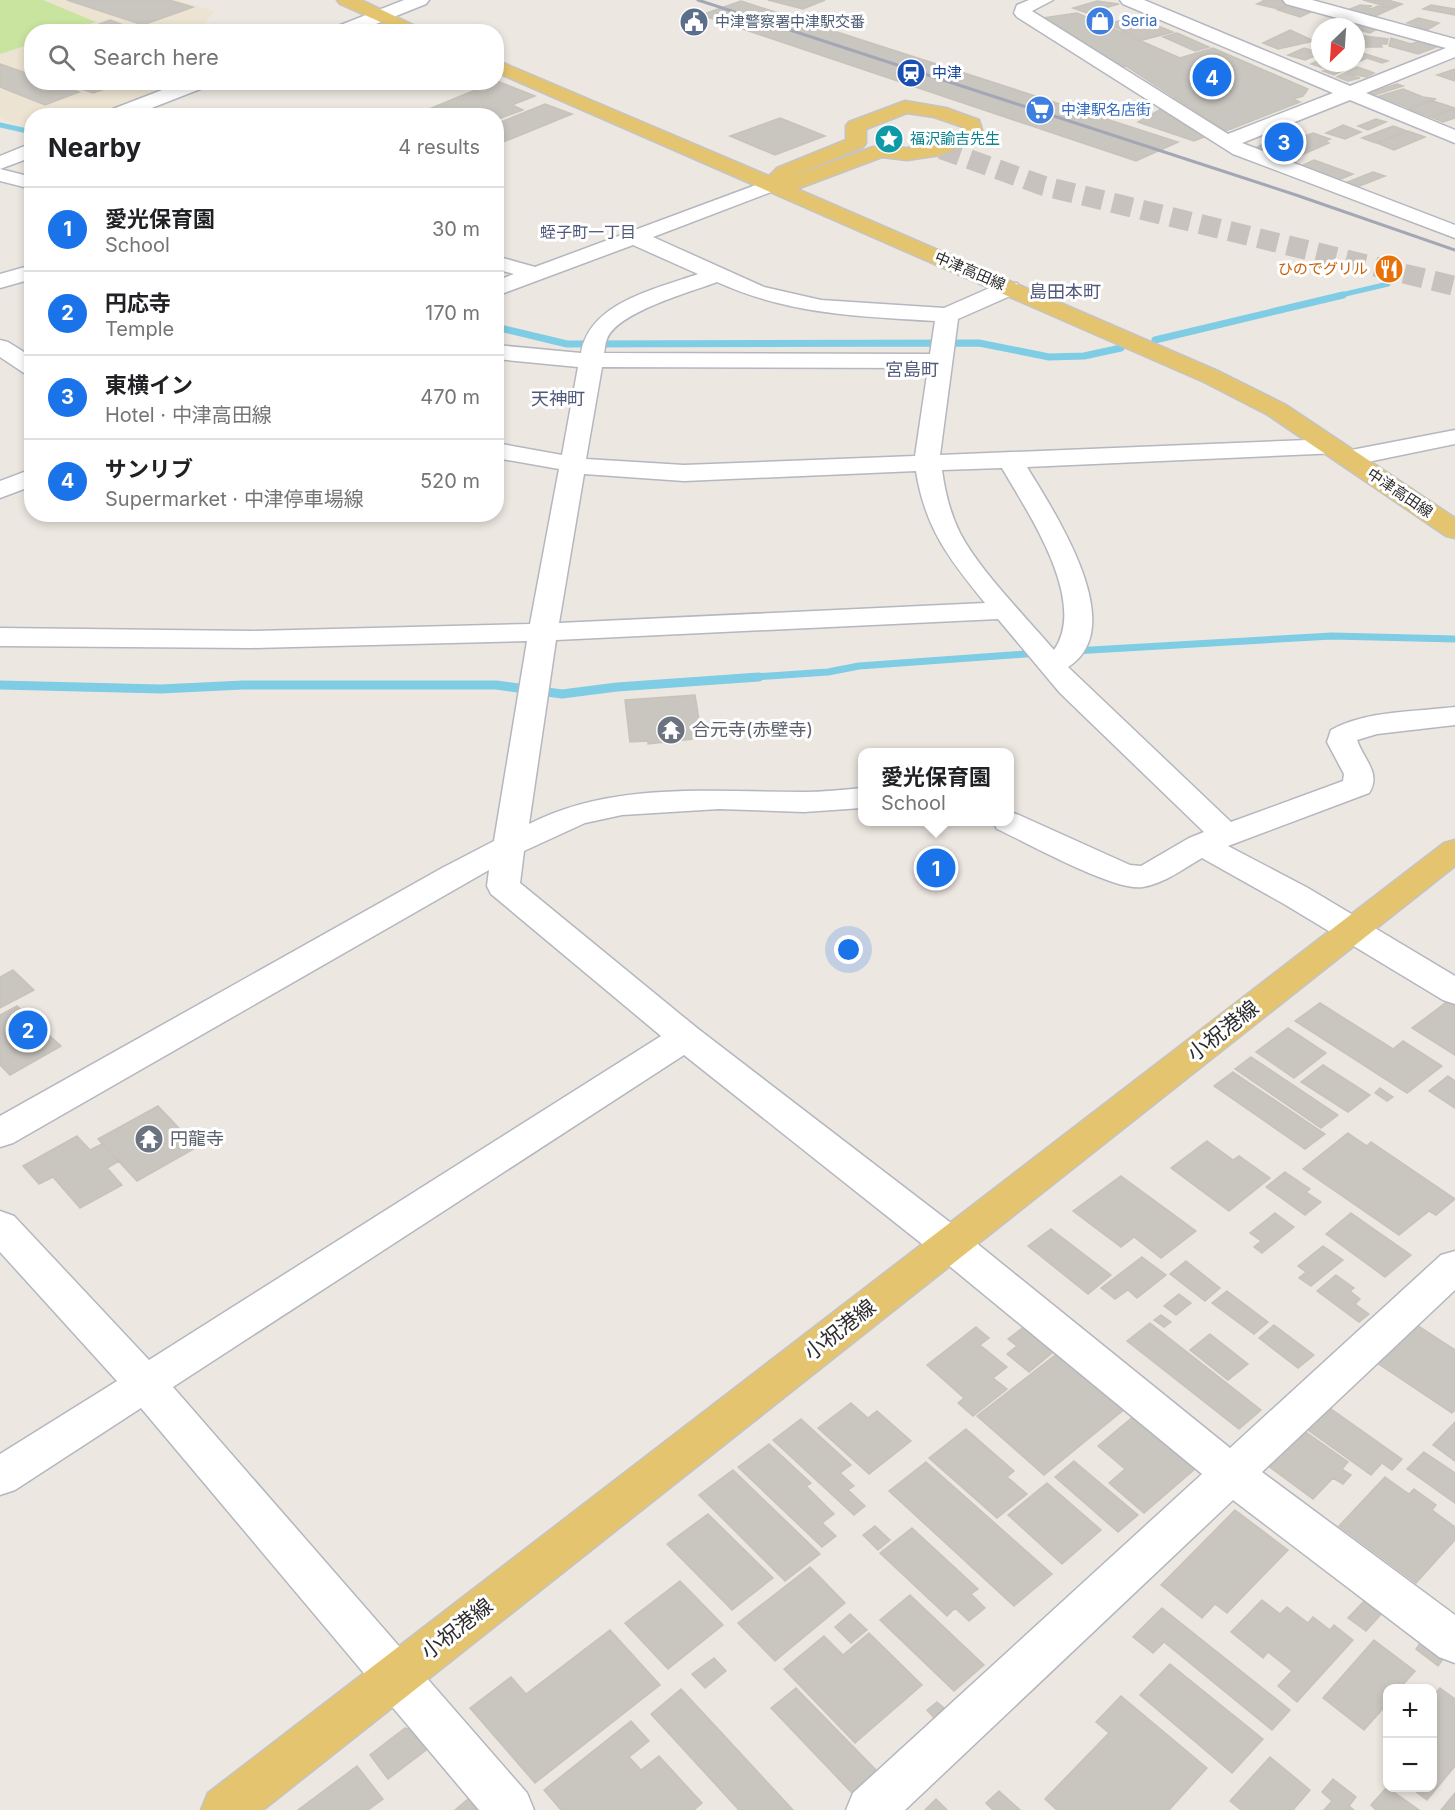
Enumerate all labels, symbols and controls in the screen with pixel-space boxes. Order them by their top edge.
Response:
shop icon: Seria [1084,5,1116,37]
public building icon: 中津警察署中津駅交番 [678,6,710,38]
place label: Seria [1121,11,1157,30]
place label: 中津警察署中津駅交番 [715,12,865,31]
north arrow [1311,18,1365,72]
search box [24,24,504,90]
icon: search [45,41,78,74]
text: Search here [93,44,219,70]
pin: 4 [1192,54,1232,100]
station icon: 中津 [895,57,927,89]
place label: 中津 [932,63,962,82]
supermarket icon: 中津駅名店街 [1024,94,1056,126]
place label: 中津駅名店街 [1061,100,1151,119]
pin: 3 [1264,120,1304,164]
place icon: 福沢諭吉先生 [873,123,905,155]
place label: 福沢諭吉先生 [910,129,1000,148]
text: Nearby [48,132,141,163]
text: 4 results [398,135,480,159]
text: 愛光保育園 [105,206,215,232]
text: 1 [63,217,72,241]
text: 30 m [432,217,480,241]
district label: 蛭子町一丁目 [540,222,636,242]
text: School [105,233,170,257]
street label: 中津高田線 [932,247,1008,294]
restaurant icon: ひのでグリル [1373,253,1405,285]
place label: ひのでグリル [1278,259,1368,278]
district label: 島田本町 [1029,281,1101,302]
text: 円応寺 [105,290,171,316]
text: 2 [61,301,74,325]
text: 170 m [425,301,480,325]
text: Temple [105,317,174,341]
district label: 宮島町 [885,359,939,380]
text: 東横イン [105,372,193,398]
text: 3 [61,385,74,409]
text: 470 m [420,385,480,409]
district label: 天神町 [531,388,585,409]
text: Hotel · 中津高田線 [105,403,272,427]
text: サンリブ [105,456,193,482]
street label: 中津高田線 [1364,464,1437,521]
text: 4 [61,469,74,493]
text: 520 m [420,469,480,493]
text: Supermarket · 中津停車場線 [105,487,364,511]
temple icon: 合元寺(赤壁寺) [655,714,687,746]
place label: 合元寺(赤壁寺) [692,719,813,740]
popup [858,748,1014,826]
text: 愛光保育園 [881,764,991,790]
text: School [881,791,946,815]
pin: 1 [916,846,956,890]
your location [834,935,863,964]
street label: 小祝港線 [1182,995,1263,1066]
pin: 2 [9,1008,48,1052]
temple icon: 円龍寺 [133,1123,165,1155]
place label: 円龍寺 [170,1128,224,1149]
street label: 小祝港線 [799,1294,880,1365]
street label: 小祝港線 [416,1593,497,1664]
map controls [1383,1684,1437,1792]
button: + [1383,1684,1437,1738]
button: − [1383,1738,1437,1792]

